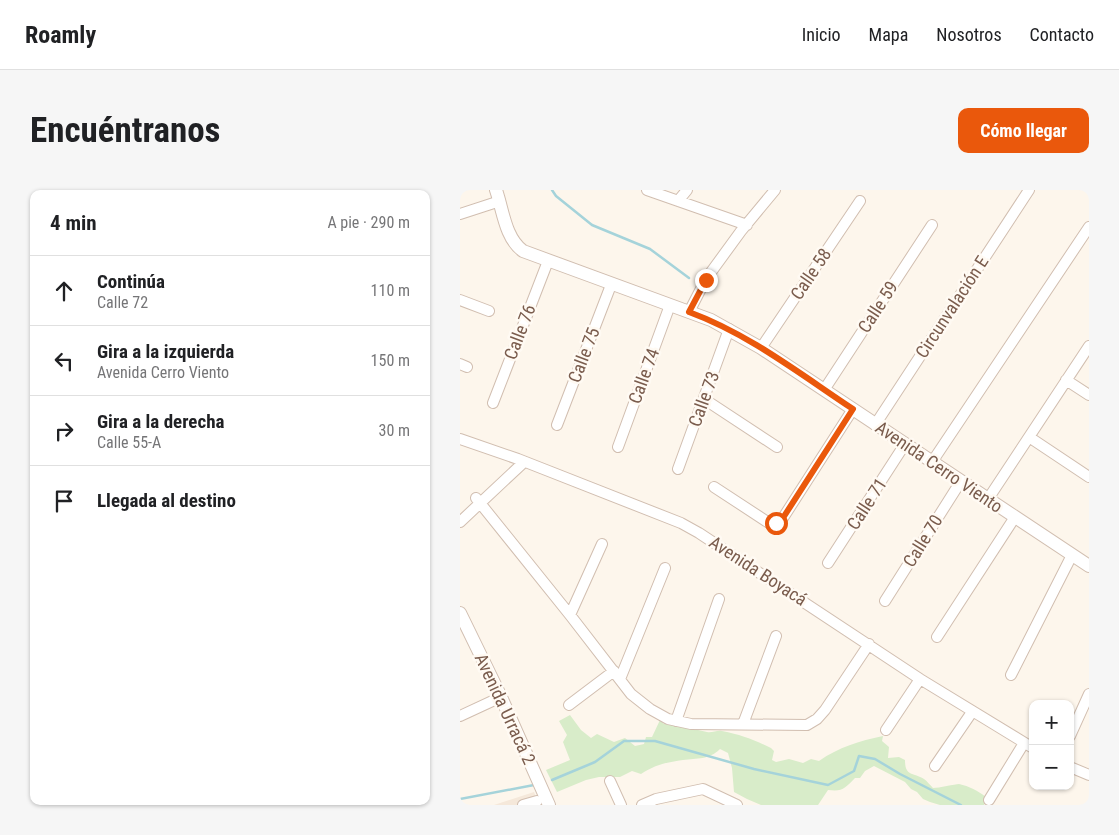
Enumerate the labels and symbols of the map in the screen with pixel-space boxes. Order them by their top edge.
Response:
street label: Calle 58 [786,244,835,303]
street label: Circunvalación E [911,252,992,362]
route end [695,269,718,292]
street label: Calle 59 [853,277,902,337]
street label: Calle 76 [499,301,540,362]
street label: Calle 75 [563,324,604,385]
street label: Calle 74 [624,345,663,406]
street label: Calle 73 [684,368,723,429]
street label: Avenida Cerro Viento [872,416,1007,517]
street label: Calle 71 [842,474,891,534]
street label: Calle 70 [898,511,947,571]
route start [765,512,788,535]
street label: Avenida Boyacá [706,531,811,610]
street label: Avenida Urracá 2 [471,650,540,768]

